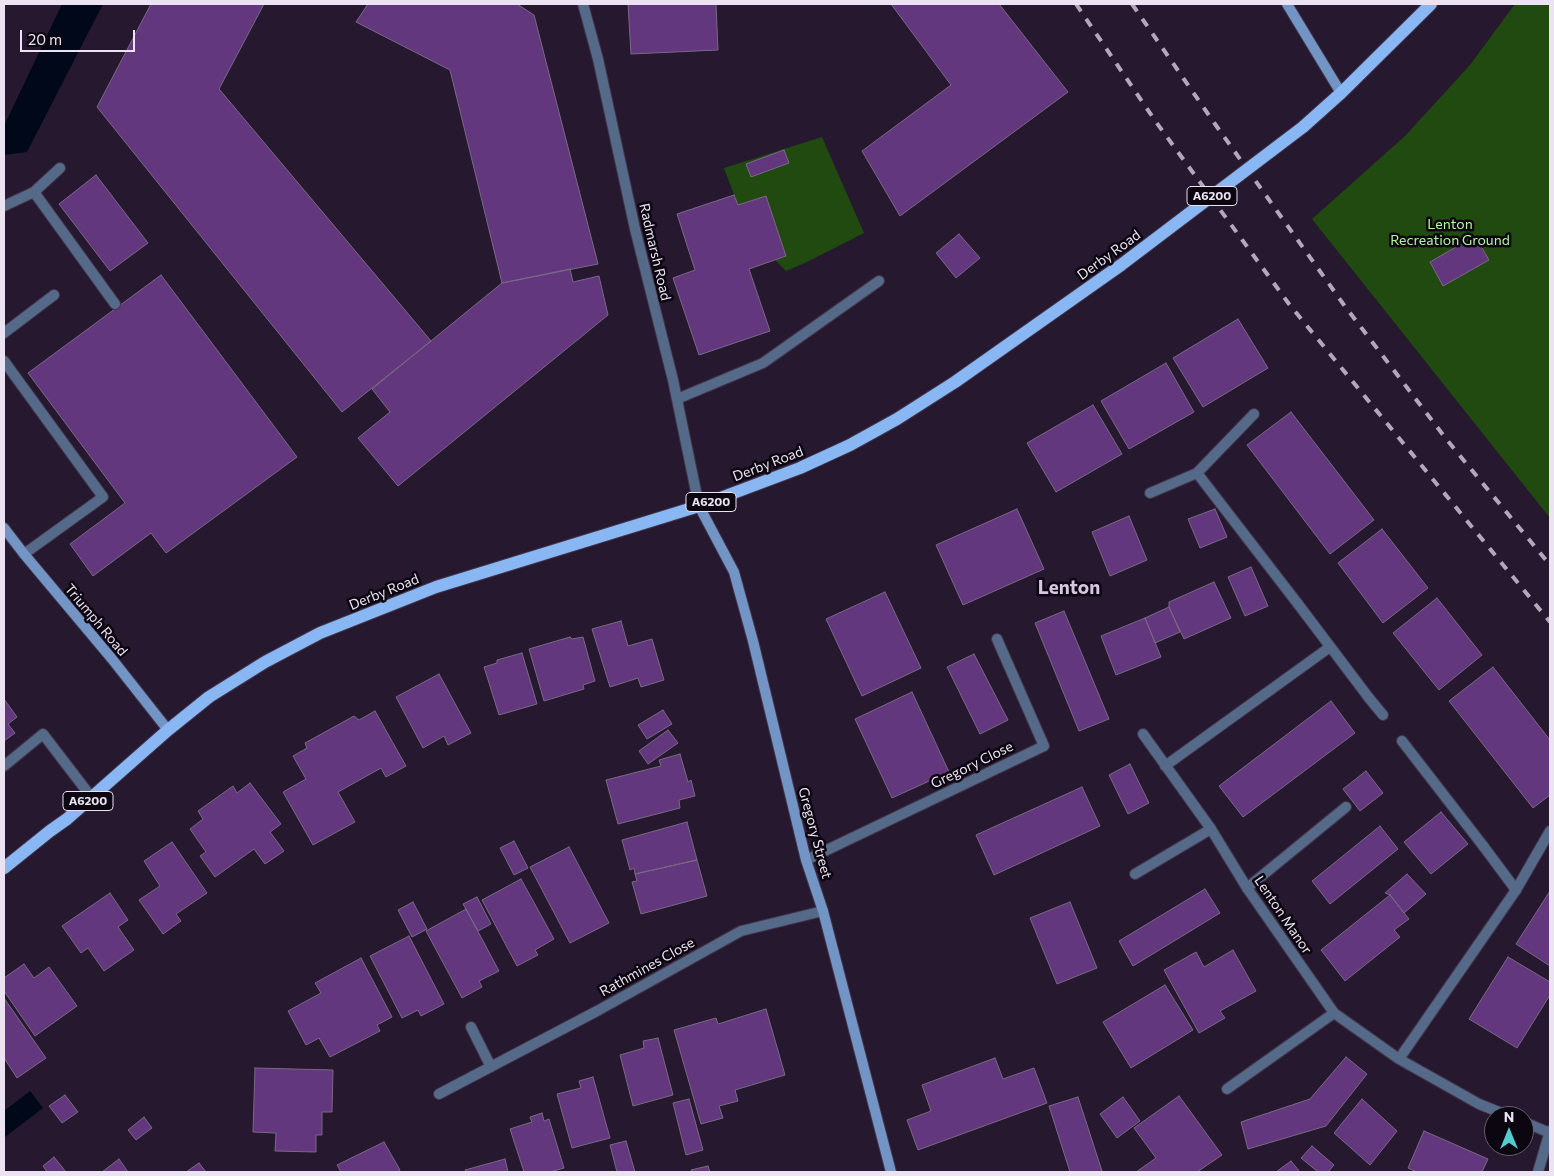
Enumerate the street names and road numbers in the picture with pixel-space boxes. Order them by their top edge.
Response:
road number: A6200 [1187,187,1237,206]
street label: Radmarsh Road [636,202,674,302]
street label: Derby Road [1074,226,1144,284]
street label: Derby Road [730,443,806,485]
road number: A6200 [686,492,736,512]
street label: Derby Road [347,570,421,614]
street label: Triumph Road [61,581,131,659]
street label: Gregory Close [928,738,1016,792]
street label: Gregory Street [795,785,835,881]
road number: A6200 [63,791,113,810]
street label: Lenton Manor [1251,873,1315,957]
street label: Rathmines Close [597,934,697,1000]

